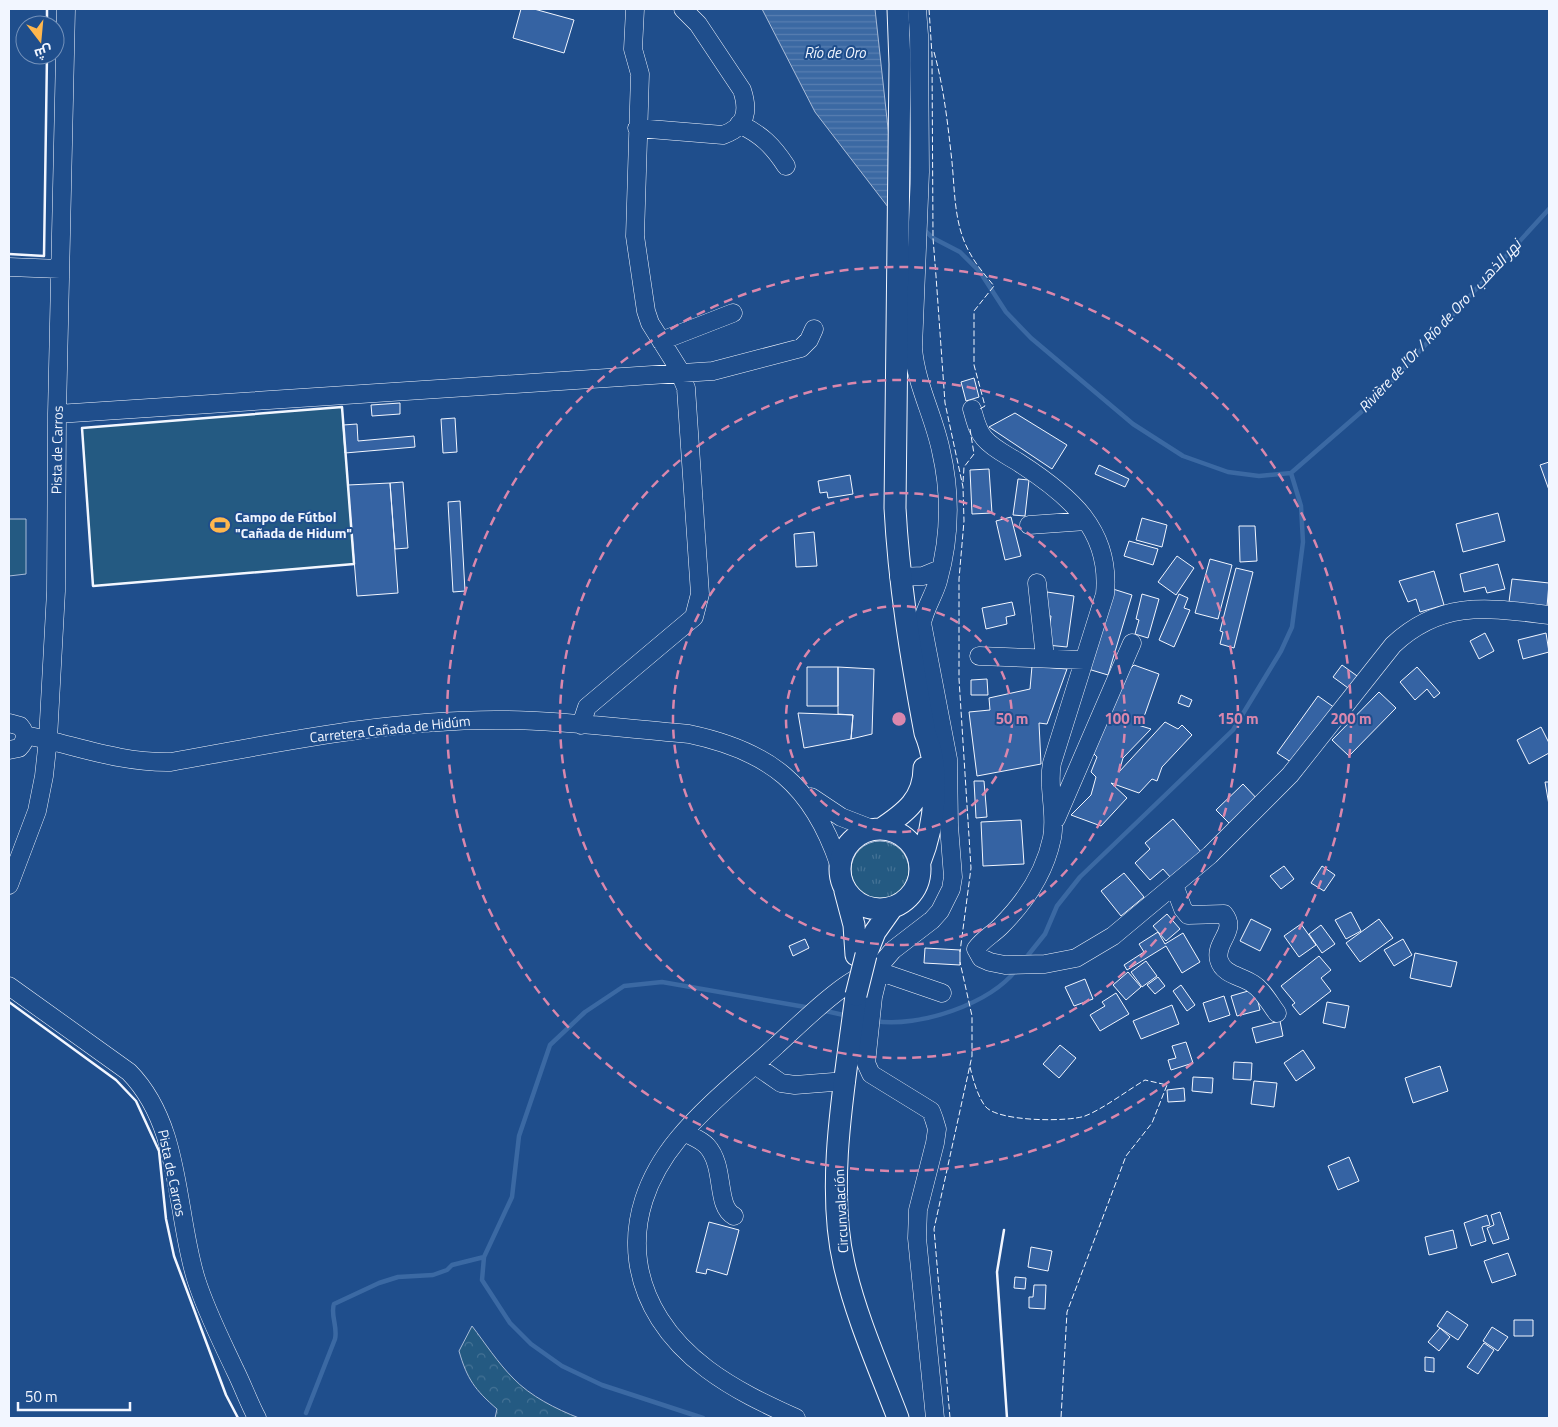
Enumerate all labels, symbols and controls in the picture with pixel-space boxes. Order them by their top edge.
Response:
north arrow [15,15,65,65]
text: ش [32,40,55,66]
water label: Río de Oro [804,41,866,64]
water label: Rivière de l'Or / Río de Oro / نهر الذهب [1353,232,1528,418]
street label: Pista de Carros [45,406,68,494]
place label: Campo de Fútbol "Cañada de Hidum" [235,506,352,543]
sports icon: Campo de Fútbol "Cañada de Hidum" [209,514,231,536]
text: 50 m [996,707,1028,730]
text: 100 m [1104,707,1146,730]
text: 150 m [1217,707,1259,730]
text: 200 m [1330,707,1372,730]
street label: Carretera Cañada de Hidúm [309,710,471,747]
centre of rings [890,710,908,728]
street label: Pista de Carros [153,1127,192,1218]
street label: Circunvalación [828,1168,853,1254]
scale bar [18,1380,130,1412]
text: 50 m [25,1385,58,1408]

